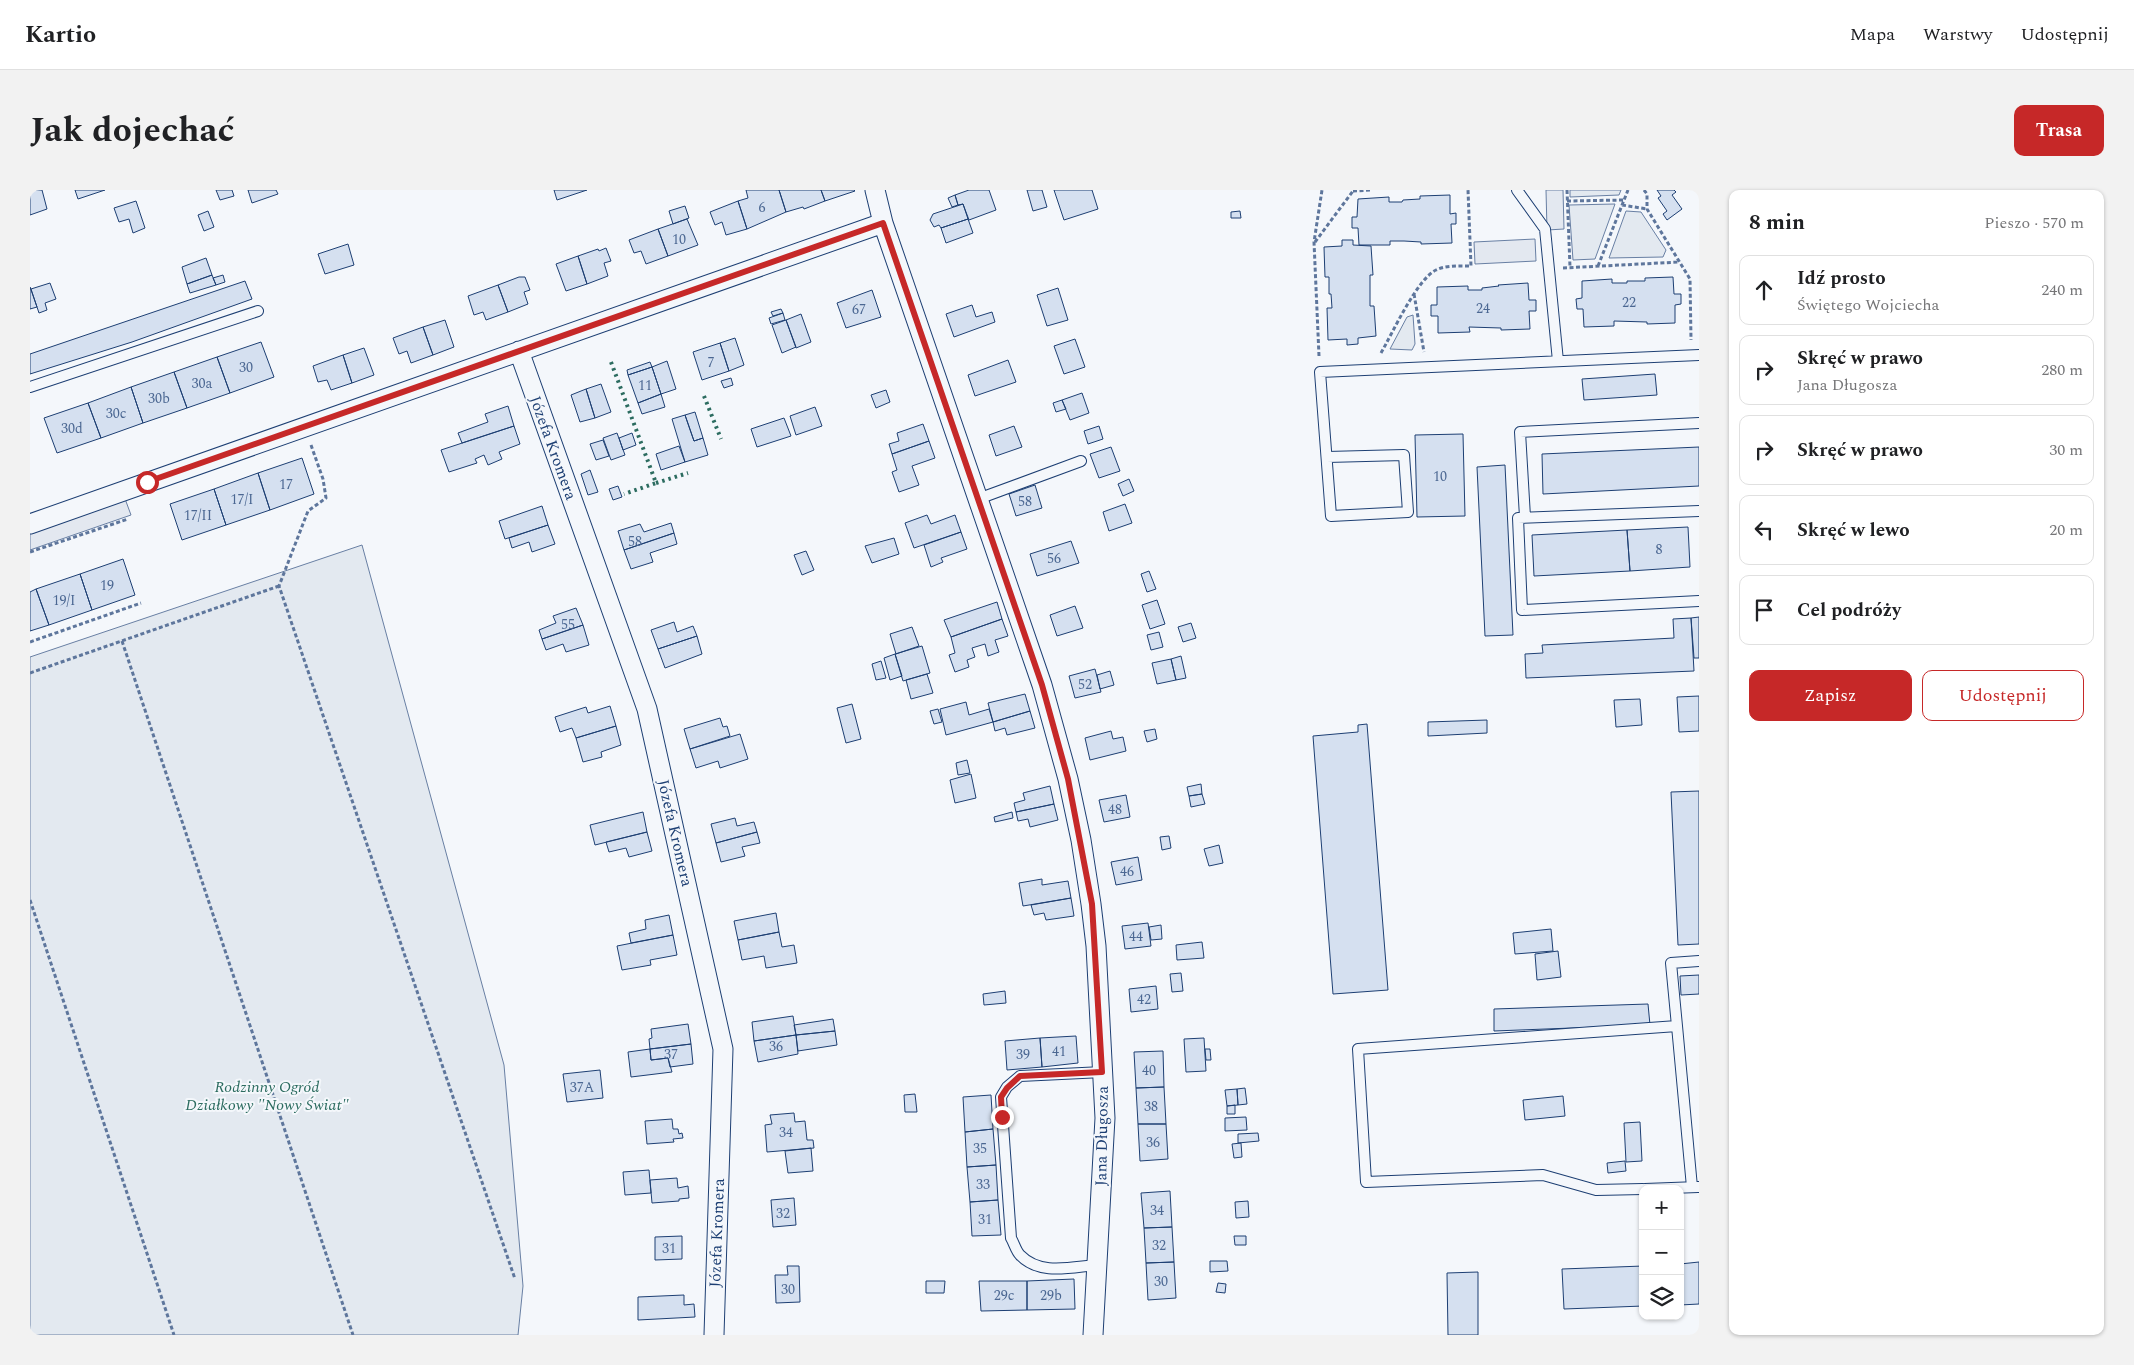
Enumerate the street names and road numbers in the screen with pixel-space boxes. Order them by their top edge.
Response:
street label: Józefa Kromera [523,393,583,504]
street label: Józefa Kromera [651,777,699,889]
street label: Jana Długosza [1089,1086,1115,1186]
street label: Józefa Kromera [703,1178,731,1288]

